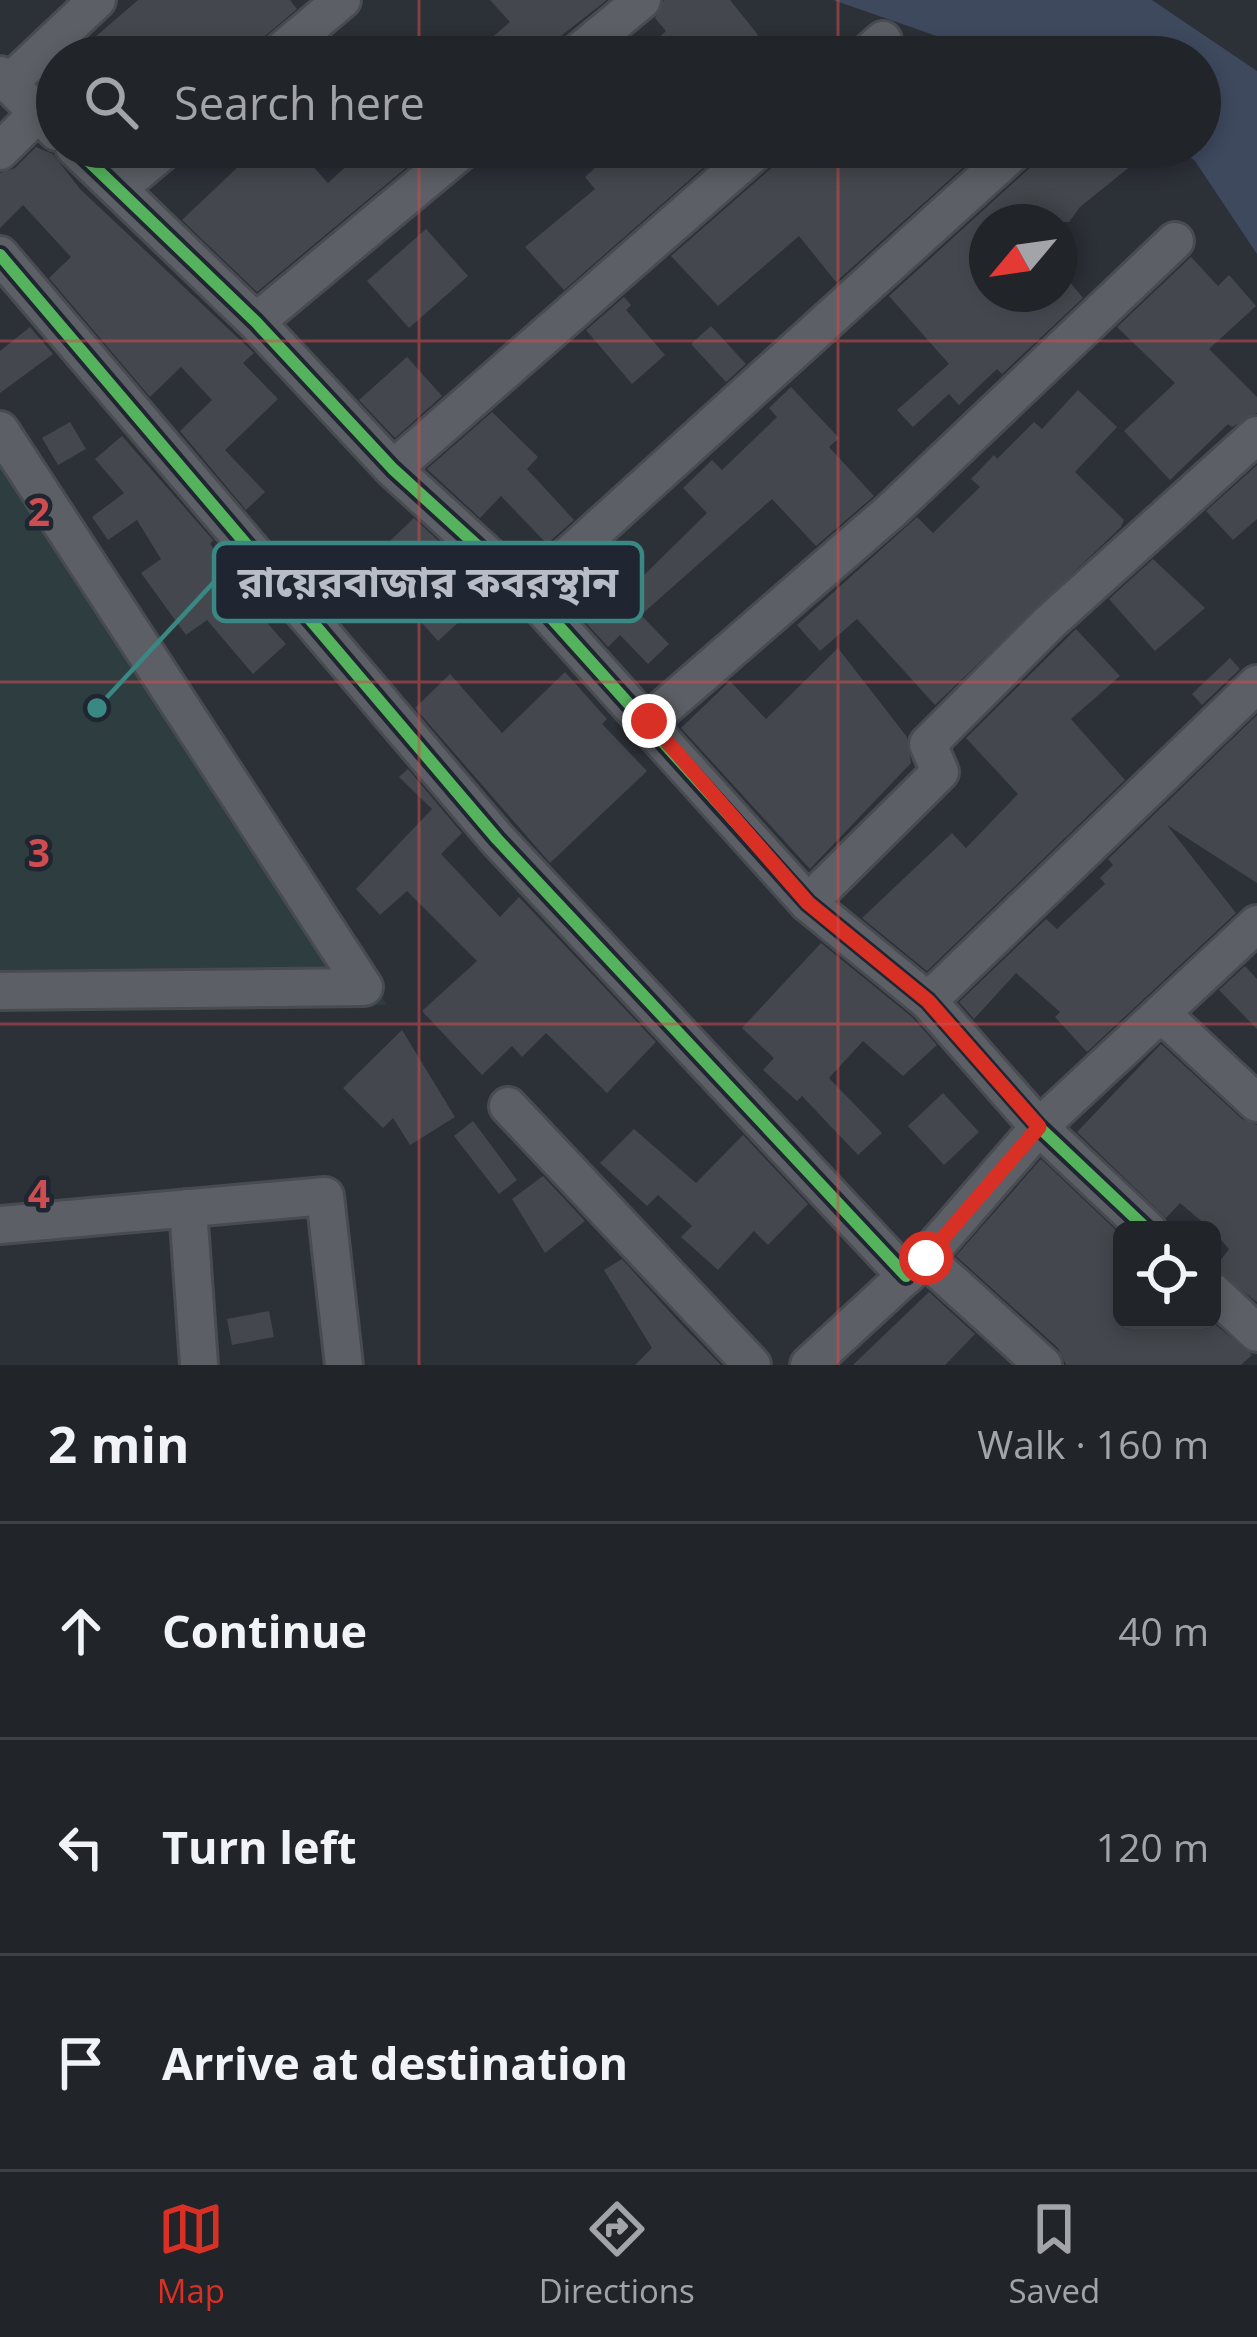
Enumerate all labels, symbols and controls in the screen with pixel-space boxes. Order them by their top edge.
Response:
search box [36,36,1221,168]
icon: search [78,69,144,135]
text: Search here [174,72,425,133]
north arrow [969,204,1077,312]
text: 2 [28,484,50,537]
callout: রায়েরবাজার কবরস্থান [214,543,642,621]
text: রায়েরবাজার কবরস্থান [237,552,619,609]
route end [622,694,676,748]
text: 3 [28,825,50,878]
text: 4 [28,1166,50,1219]
map controls [1113,1221,1221,1329]
button: locate [1113,1221,1221,1329]
route start [899,1231,953,1285]
text: 2 min [48,1408,190,1478]
text: Walk · 160 m [977,1417,1209,1470]
icon: ahead [48,1598,114,1664]
text: Continue [162,1600,367,1661]
text: 40 m [1118,1604,1209,1657]
icon: left [48,1814,114,1880]
text: Turn left [162,1816,357,1877]
text: 120 m [1096,1820,1209,1873]
icon: arrive [48,2030,114,2096]
text: Arrive at destination [162,2032,628,2093]
tab: Map [157,2196,225,2313]
tab: Directions [539,2196,695,2313]
tab: Saved [1008,2196,1100,2313]

